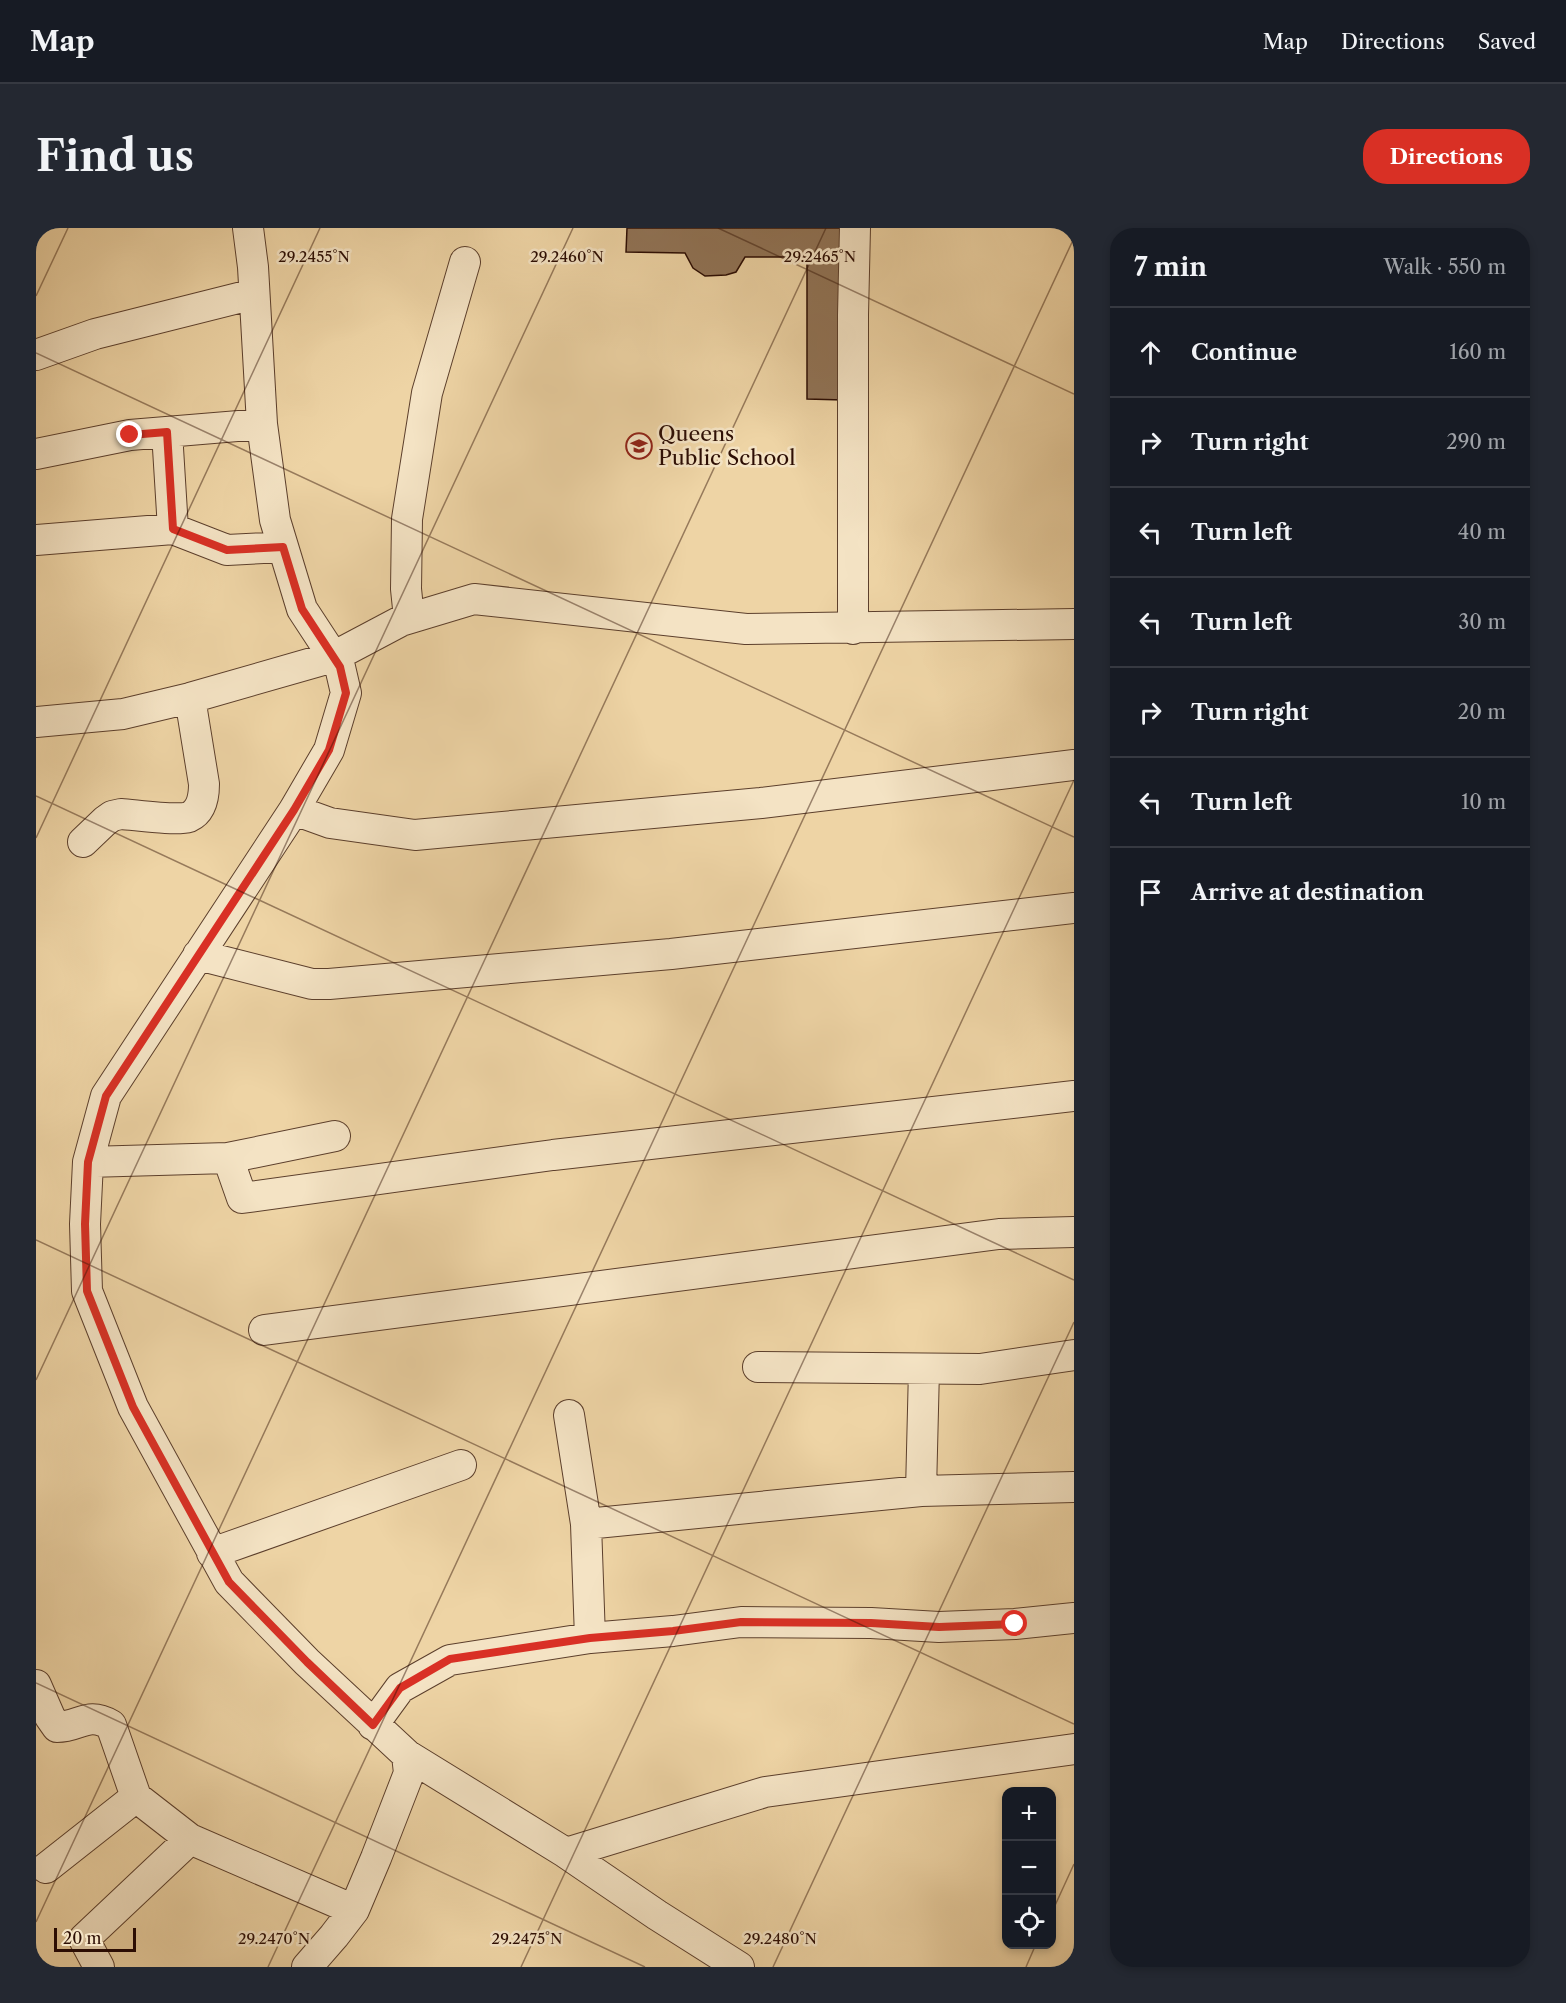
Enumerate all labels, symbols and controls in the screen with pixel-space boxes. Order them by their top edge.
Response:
text: Map [30,24,94,58]
text: Map [1263,29,1308,54]
text: Directions [1341,29,1445,54]
text: Saved [1478,29,1536,54]
button: Directions [1363,129,1530,184]
text: Find us [36,130,194,182]
text: 29.2455°N [278,247,350,266]
text: 29.2460°N [530,247,604,266]
text: 29.2465°N [784,247,856,266]
text: 7 min [1134,251,1207,283]
text: Walk · 550 m [1384,255,1506,279]
icon: ahead [1134,336,1167,369]
text: Continue [1191,339,1297,366]
text: 160 m [1449,340,1506,364]
route end [116,421,142,447]
place label: Queens Public School [658,421,795,470]
icon: right [1134,426,1167,459]
text: Turn right [1191,429,1309,456]
text: 290 m [1446,430,1506,454]
school or university icon: Queens Public School [624,431,654,461]
icon: left [1134,516,1167,549]
text: Turn left [1191,519,1292,546]
text: 40 m [1458,520,1506,544]
icon: left [1134,606,1167,639]
text: Turn left [1191,609,1292,636]
text: 30 m [1458,610,1506,634]
icon: right [1134,696,1167,729]
text: Turn right [1191,699,1309,726]
text: 20 m [1458,700,1506,724]
icon: left [1134,786,1167,819]
text: Turn left [1191,789,1292,816]
text: 10 m [1461,790,1506,814]
icon: arrive [1134,876,1167,909]
text: Arrive at destination [1191,879,1424,906]
route start [1001,1610,1027,1636]
map controls [1002,1787,1056,1949]
button: + [1002,1787,1056,1841]
button: − [1002,1841,1056,1895]
button: locate [1002,1895,1056,1949]
scale bar [54,1925,136,1952]
text: 20 m [63,1928,102,1948]
text: 29.2470°N [238,1929,310,1948]
text: 29.2475°N [492,1929,562,1948]
text: 29.2480°N [743,1929,817,1948]

